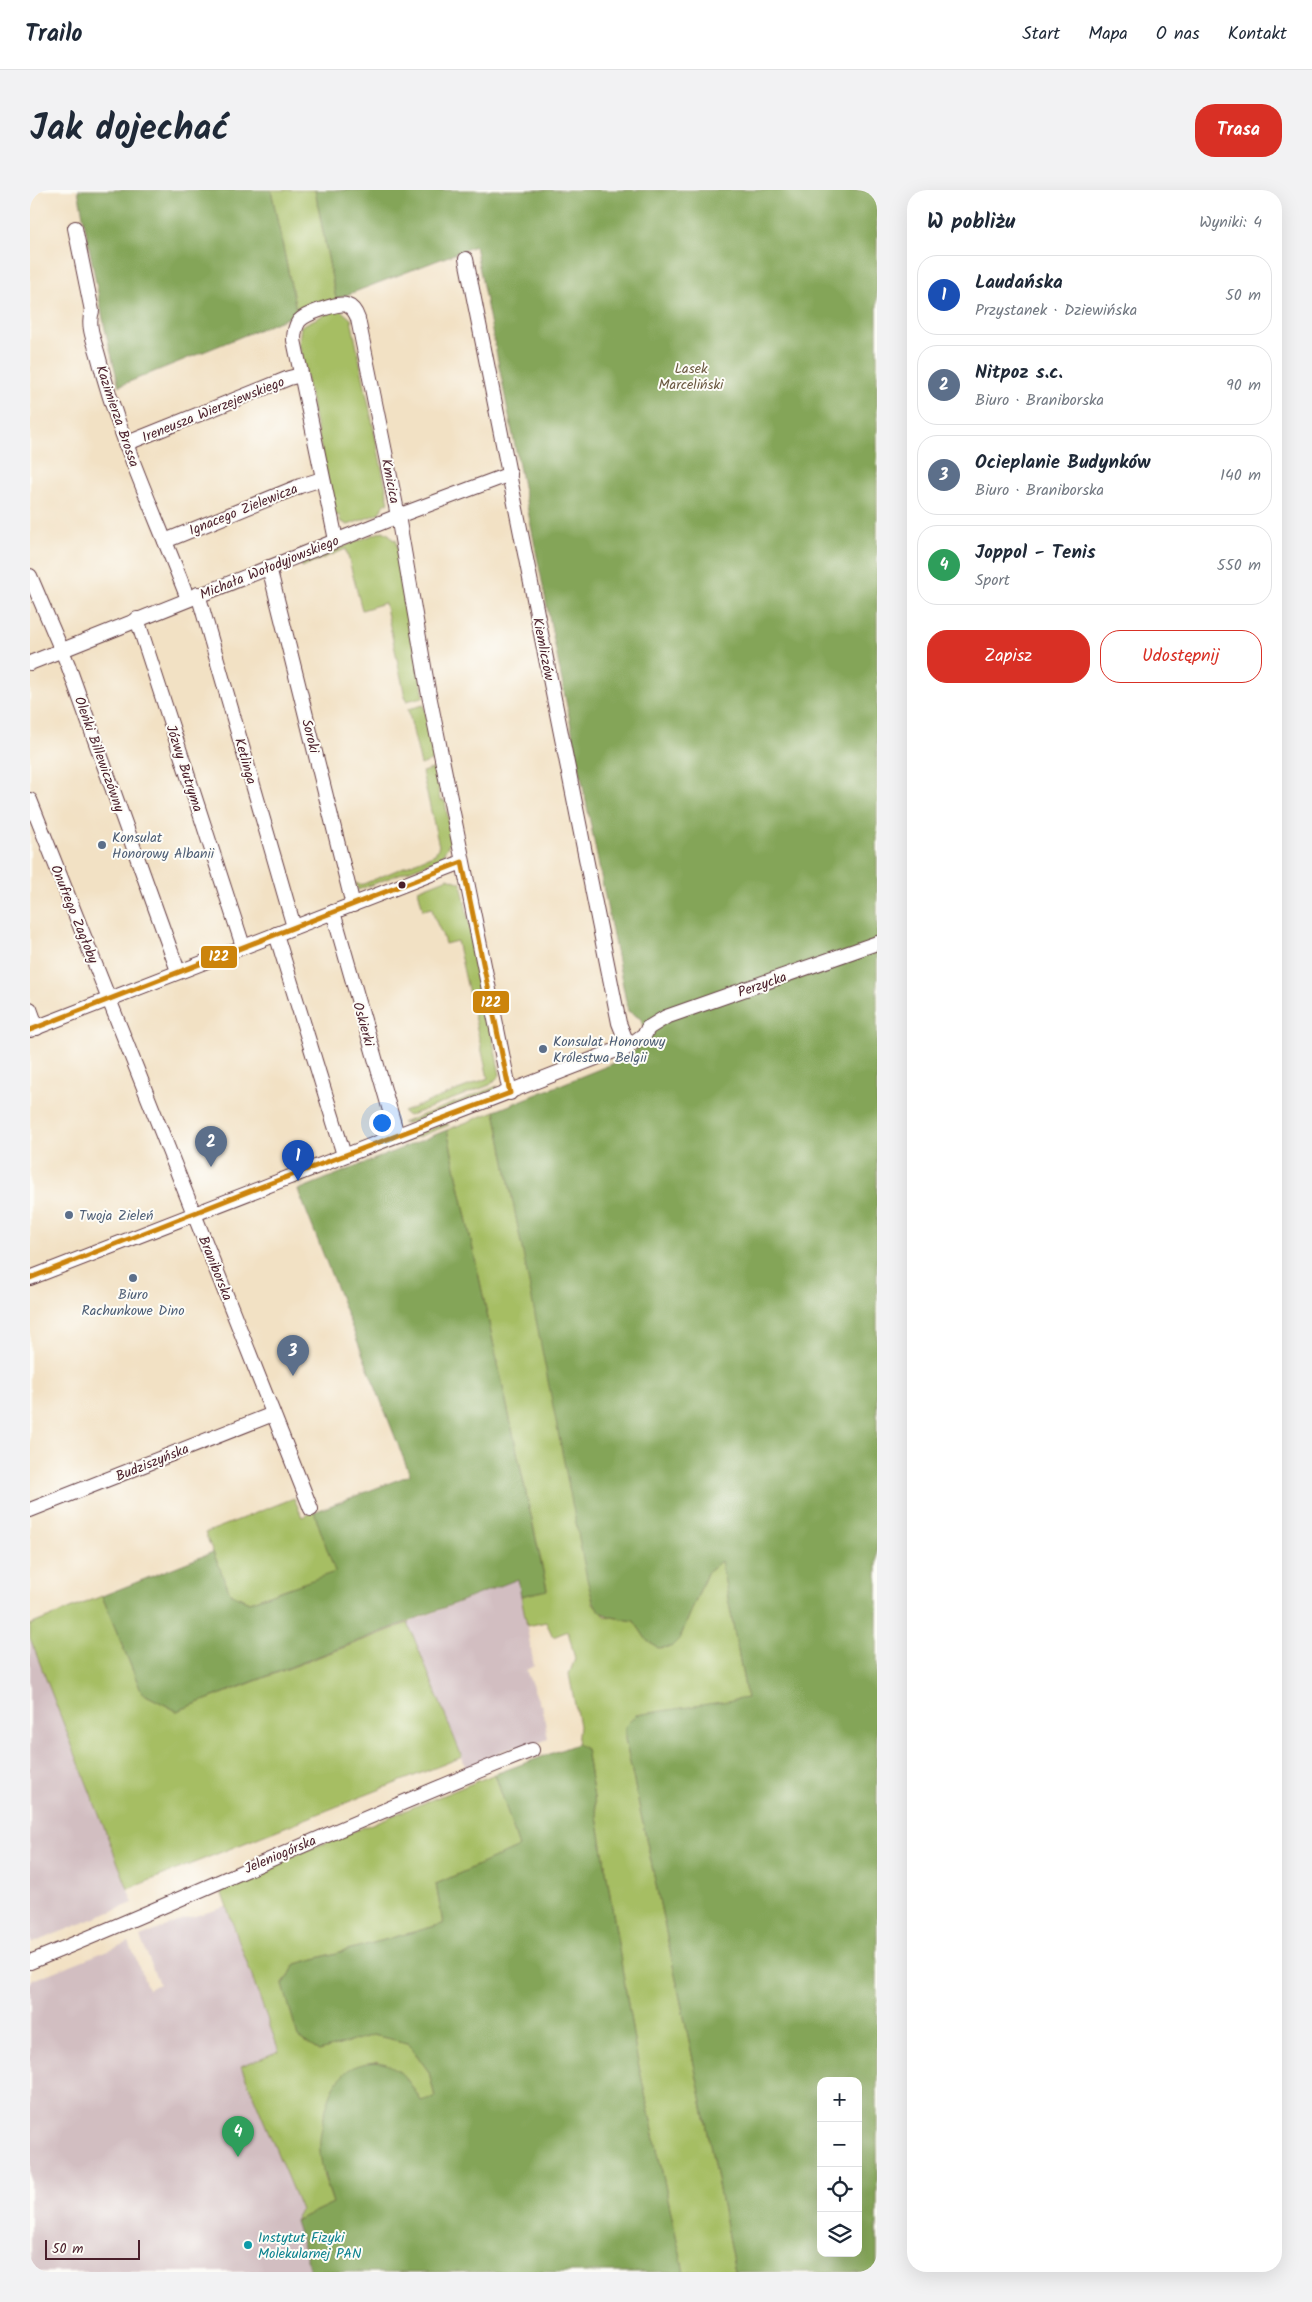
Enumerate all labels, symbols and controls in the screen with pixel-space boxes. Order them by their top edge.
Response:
text: Trailo [25,15,83,54]
text: Start [1022,20,1060,49]
text: Mapa [1088,20,1128,49]
text: O nas [1156,20,1200,49]
text: Kontakt [1228,20,1287,49]
text: Jak dojechać [30,102,229,158]
button: Trasa [1195,104,1282,157]
text: W pobliżu [927,206,1015,239]
text: Wyniki: 4 [1199,210,1262,235]
text: Laudańska [975,268,1063,298]
text: 1 [942,283,946,308]
text: 50 m [1225,283,1261,308]
text: Przystanek · Dziewińska [975,298,1137,323]
park label: Lasek Marceliński [659,358,724,396]
text: Nitpoz s.c. [975,358,1063,388]
street label: Kazimierza Brossa [89,362,145,470]
street label: Ireneusza Wierzejewskiego [139,371,288,449]
text: 2 [939,373,949,398]
text: 90 m [1226,373,1261,398]
text: Biuro · Braniborska [975,388,1104,413]
text: Ocieplanie Budynków [975,448,1150,478]
street label: Kmicica [375,457,405,505]
text: 3 [940,463,948,488]
text: 140 m [1220,463,1261,488]
street label: Ignacego Zielewicza [186,478,301,542]
text: Biuro · Braniborska [975,478,1104,503]
street label: Michała Wołodyjowskiego [196,530,342,606]
text: Joppol - Tenis [975,538,1096,568]
text: 4 [940,553,948,578]
text: 550 m [1217,553,1261,578]
text: Sport [975,568,1010,593]
street label: Kiemliczów [526,616,560,683]
button: Zapisz [927,630,1090,683]
button: Udostępnij [1100,630,1262,683]
street label: Oleńki Billewiczówny [68,693,130,816]
street label: Soroki [295,717,325,756]
street label: Józwy Butryma [160,722,209,815]
street label: Ketlinga [228,735,262,787]
place label: Konsulat Honorowy Albanii [112,827,215,865]
marker: Konsulat Honorowy Albanii [96,839,108,851]
street label: Onufrego Zagłoby [44,862,104,967]
unlabelled marker [397,880,407,890]
line badge: 122 [200,945,238,969]
text: 122 [209,946,229,968]
street label: Perzycka [735,966,790,1004]
line badge: 122 [472,990,510,1014]
text: 122 [481,992,501,1014]
street label: Oskierki [346,999,380,1050]
place label: Konsulat Honorowy Królestwa Belgii [553,1031,666,1069]
marker: Konsulat Honorowy Królestwa Belgii [537,1043,549,1055]
your location [369,1110,395,1136]
pin: 2 [195,1126,227,1167]
pin: 1 [282,1140,314,1181]
place label: Twoja Zieleń [79,1205,153,1227]
marker: Twoja Zieleń [63,1209,75,1221]
street label: Braniborska [192,1233,238,1304]
marker: Biuro Rachunkowe Dino [127,1272,139,1284]
place label: Biuro Rachunkowe Dino [81,1284,185,1322]
pin: 3 [277,1335,309,1376]
street label: Budziszyńska [112,1438,192,1488]
street label: Jeleniogórska [241,1830,320,1880]
map controls [817,2077,862,2257]
button: + [817,2077,862,2122]
pin: 4 [222,2116,254,2157]
button: − [817,2122,862,2167]
button: locate [817,2167,862,2212]
button: layers [817,2212,862,2257]
place label: Instytut Fizyki Molekularnej PAN [258,2227,362,2265]
scale bar [45,2237,140,2260]
text: 50 m [52,2238,83,2260]
marker: Instytut Fizyki Molekularnej PAN [242,2239,254,2251]

